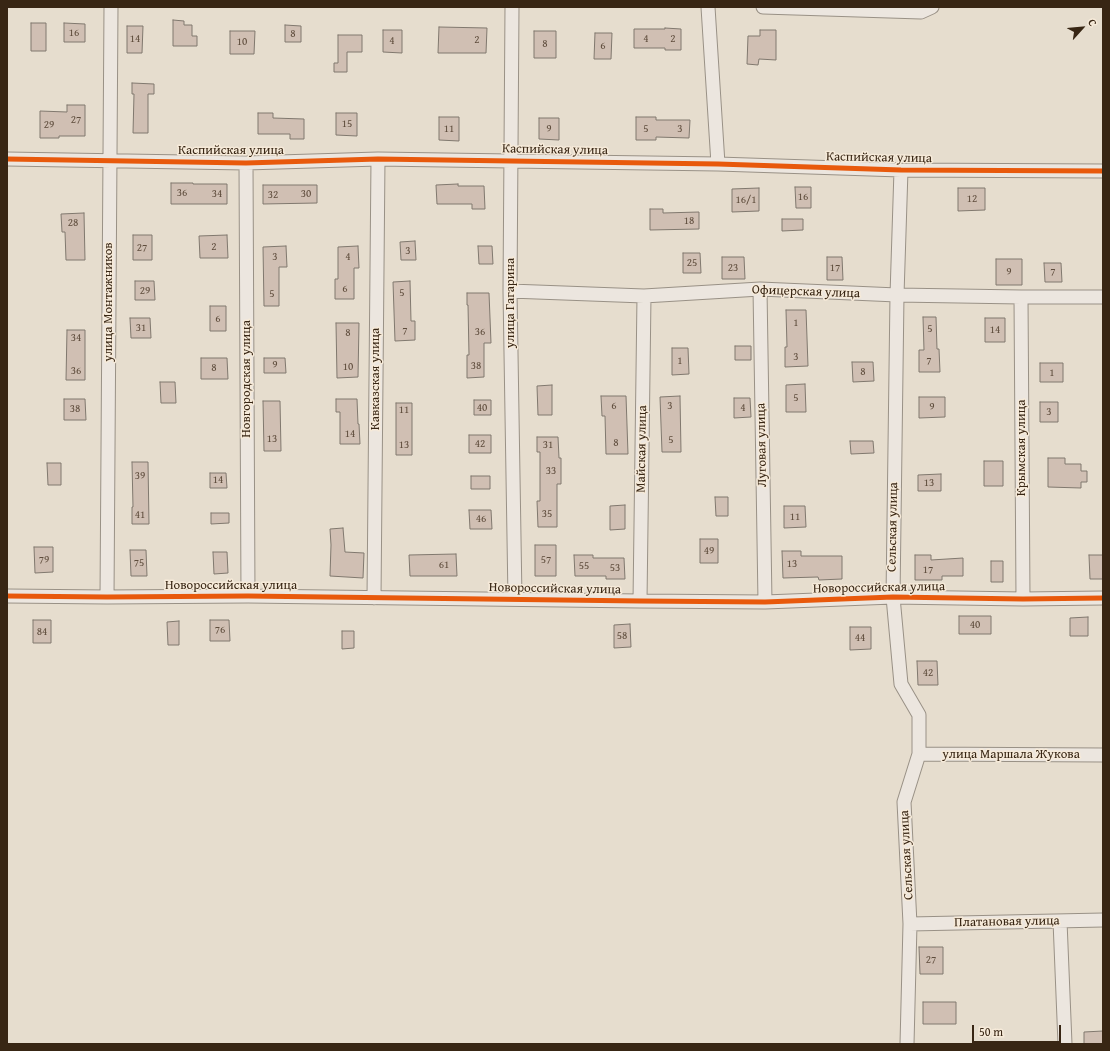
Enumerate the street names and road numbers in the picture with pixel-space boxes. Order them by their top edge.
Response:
street label: Каспийская улица [502,141,608,159]
street label: Каспийская улица [178,143,284,159]
street label: Каспийская улица [826,149,932,167]
street label: улица Монтажников [101,242,117,362]
street label: улица Гагарина [503,258,519,348]
street label: Офицерская улица [752,282,860,302]
street label: Новгородская улица [239,320,255,438]
street label: Кавказская улица [368,328,384,430]
street label: Крымская улица [1014,400,1030,496]
street label: Луговая улица [753,403,771,487]
street label: Майская улица [633,405,651,493]
street label: Сельская улица [884,482,902,572]
street label: Новороссийская улица [165,578,297,594]
street label: Новороссийская улица [813,579,945,597]
street label: Новороссийская улица [489,580,621,598]
street label: улица Маршала Жукова [942,747,1080,763]
street label: Сельская улица [897,810,917,900]
street label: Платановая улица [954,913,1060,931]

